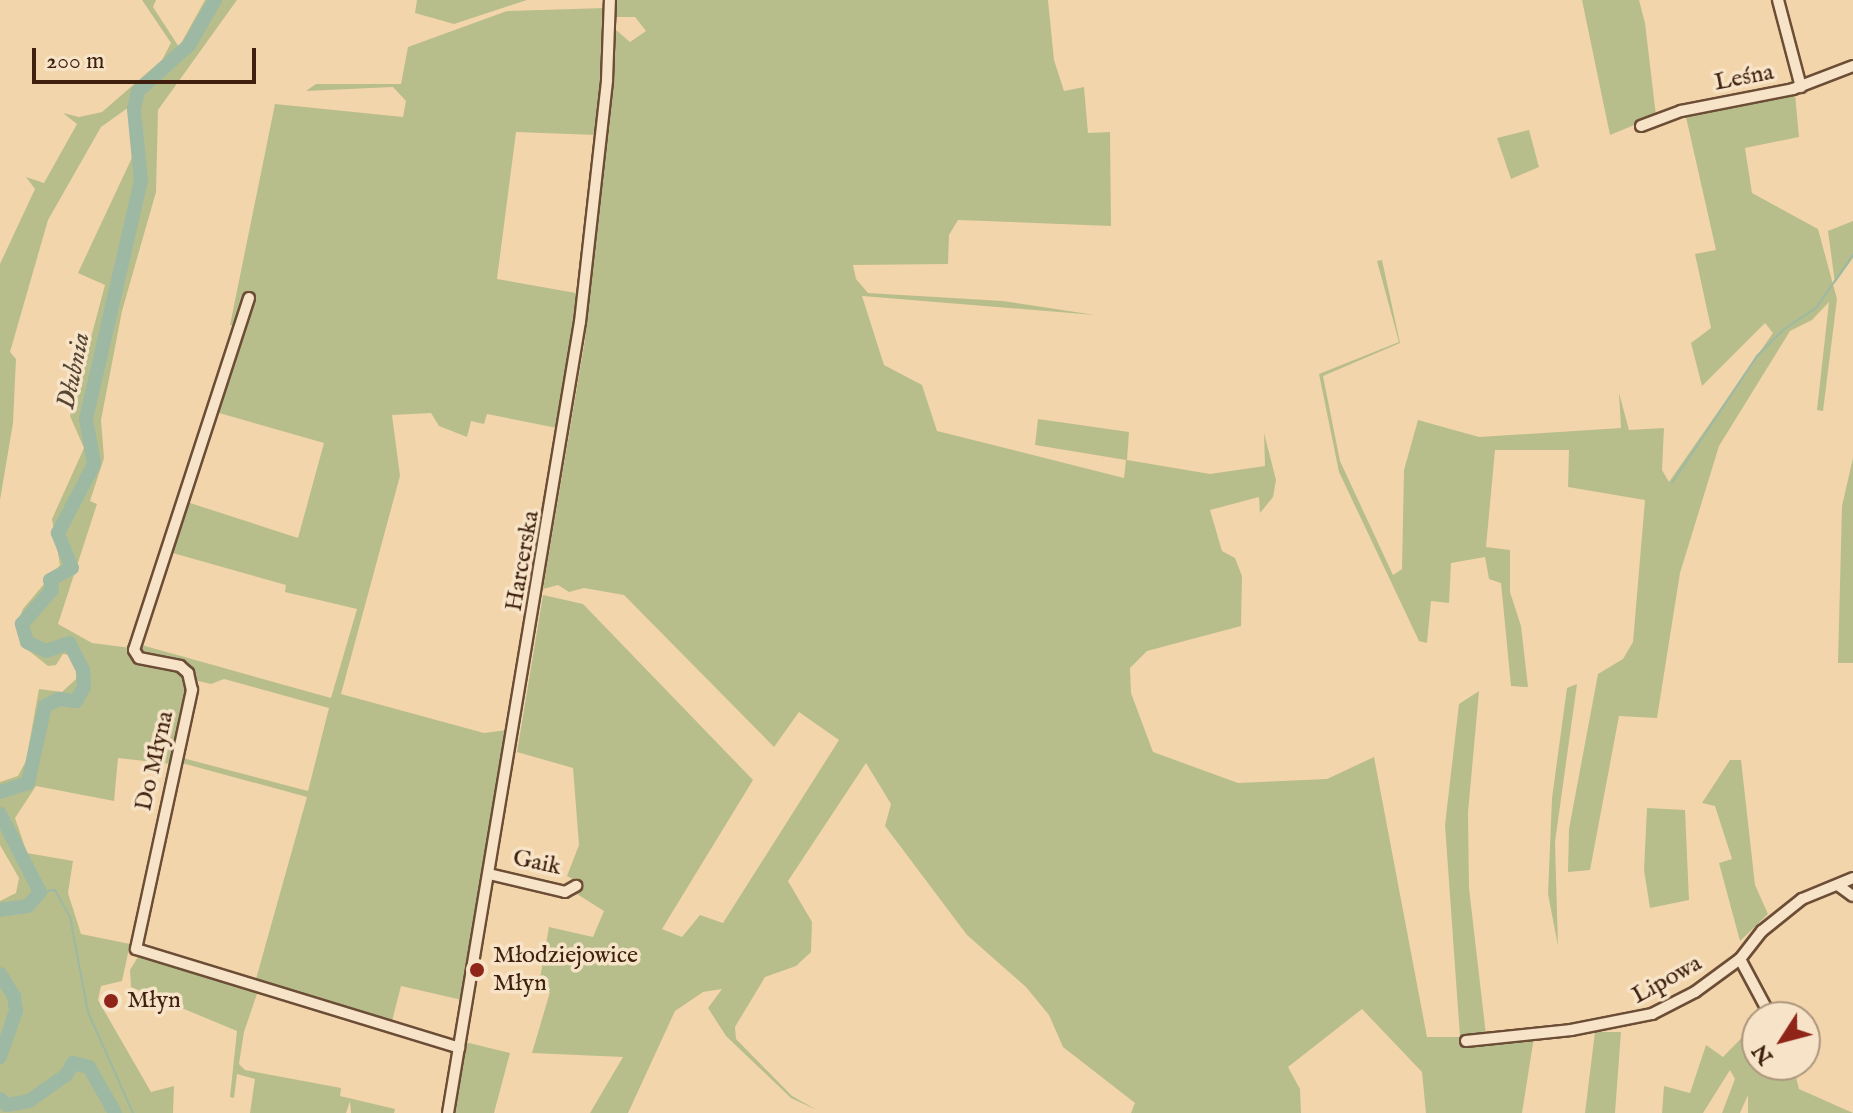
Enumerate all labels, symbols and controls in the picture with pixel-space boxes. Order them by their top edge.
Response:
scale bar [36,32,260,82]
text: 200 m [46,46,105,77]
street label: Leśna [1712,58,1776,98]
water label: Dłubnia [51,330,97,412]
street label: Harcerska [500,508,546,614]
street label: Do Młyna [130,708,180,814]
street label: Gaik [510,844,564,882]
place label: Młodziejowice Młyn [493,942,638,998]
street label: Lipowa [1627,949,1707,1011]
marker: Młodziejowice Młyn [468,961,486,979]
place label: Młyn [127,987,181,1015]
marker: Młyn [102,992,120,1010]
north arrow [1741,1001,1821,1081]
text: N [1746,1038,1780,1070]

